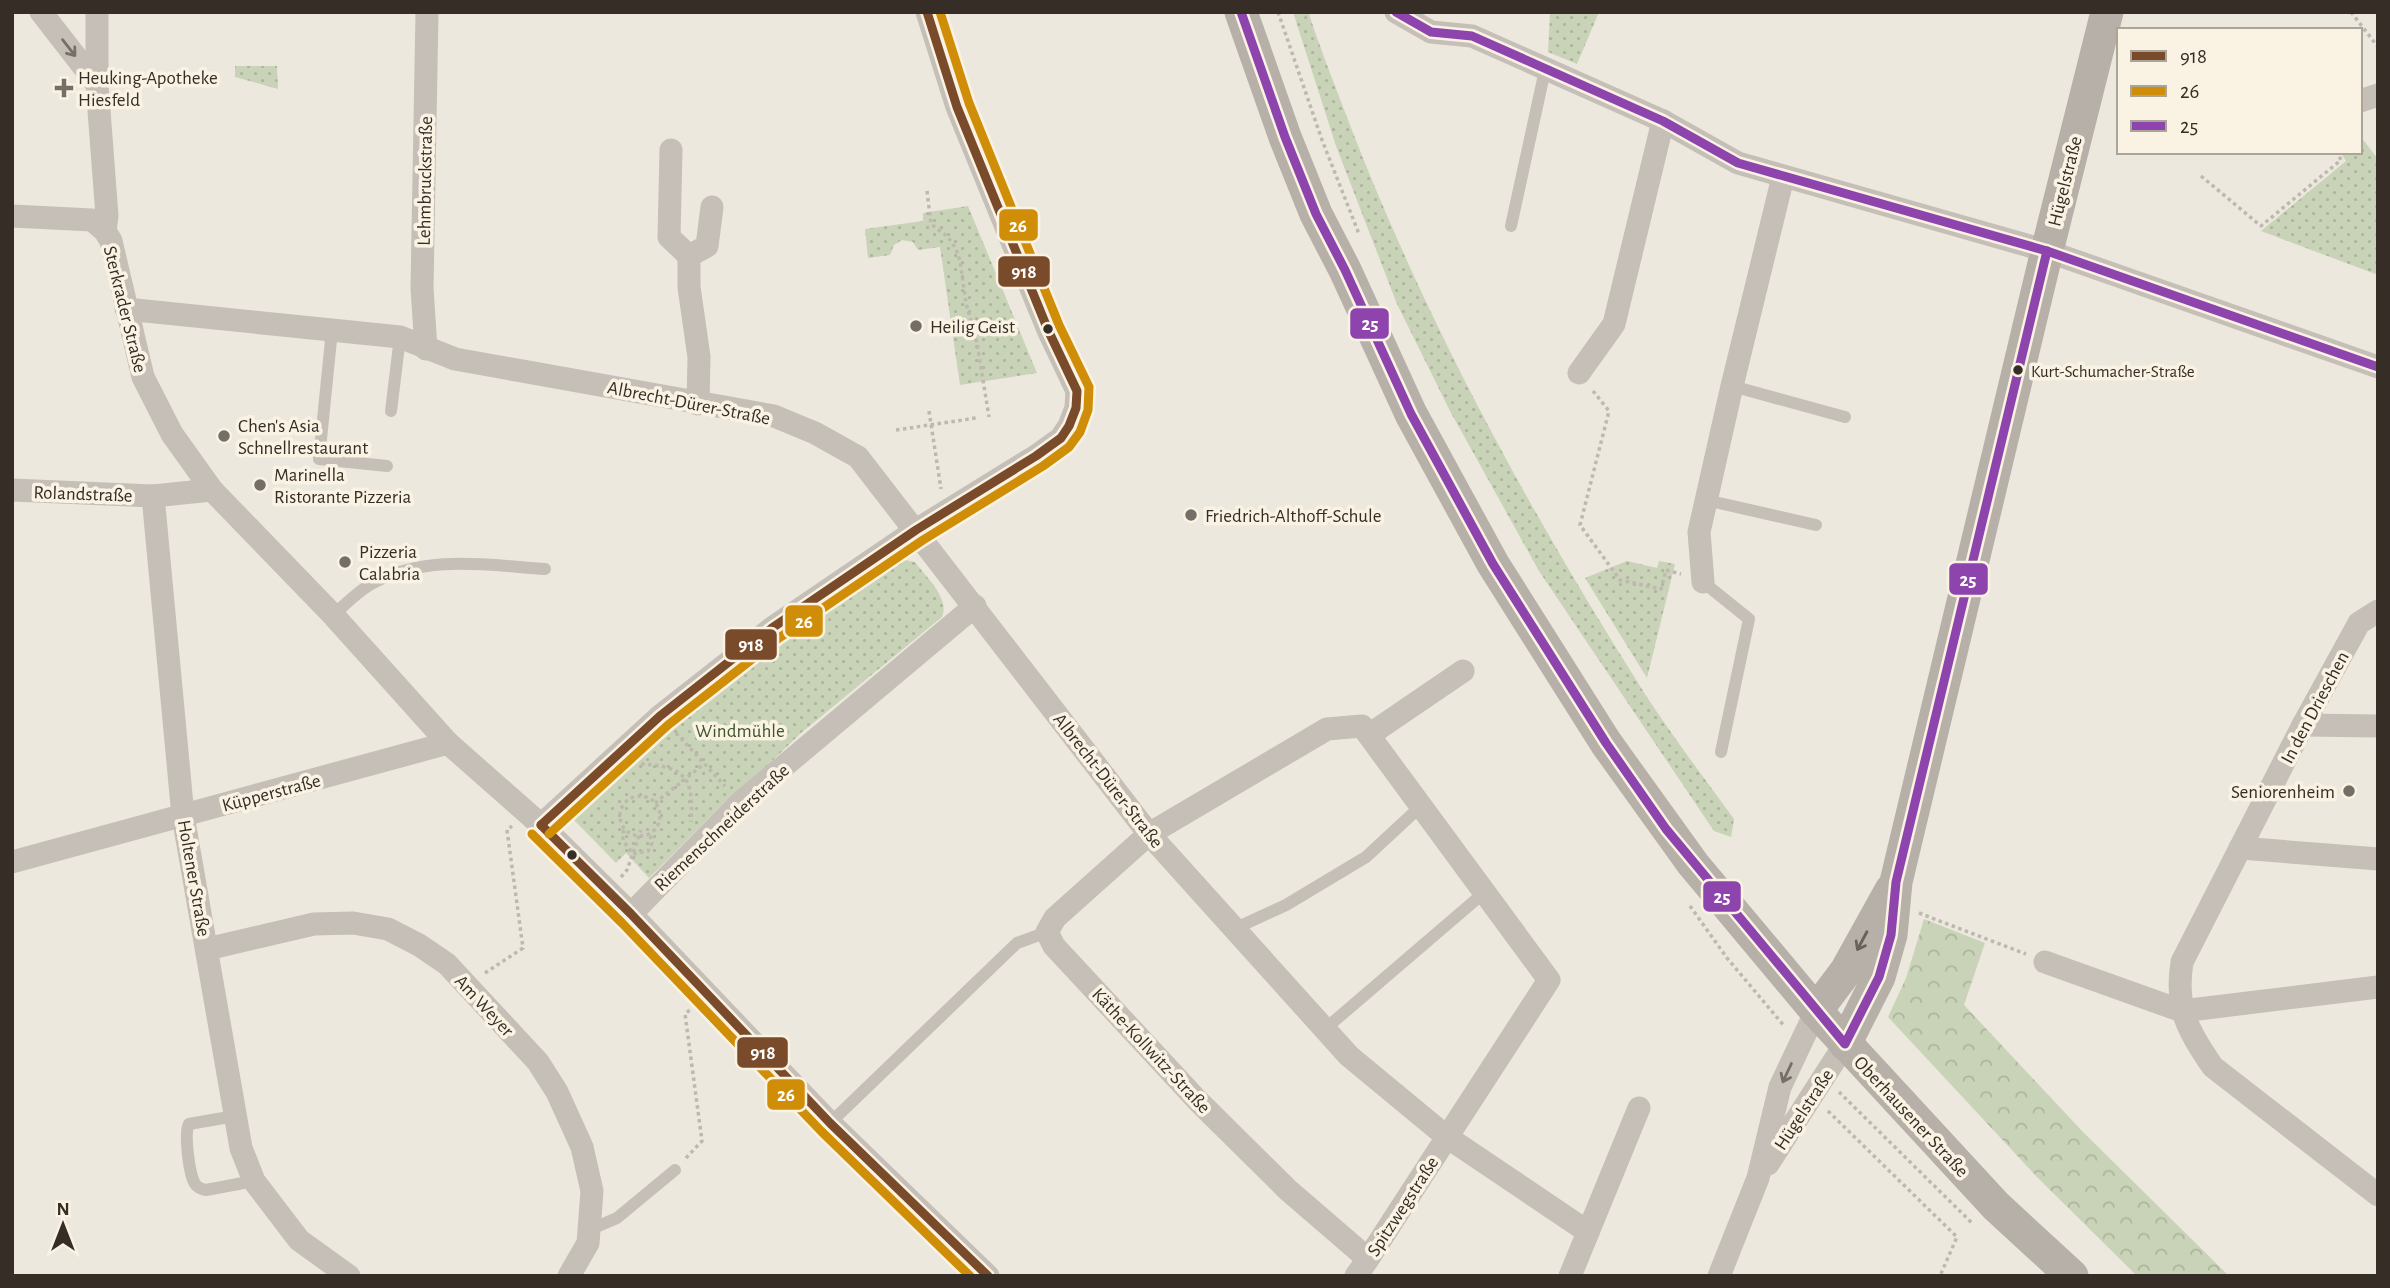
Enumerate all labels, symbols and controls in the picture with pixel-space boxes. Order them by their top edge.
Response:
legend [2117,28,2362,154]
one-way arrow [62,39,77,57]
text: 918 [2180,46,2207,67]
place label: Heuking-Apotheke Hiesfeld [78,69,218,110]
marker: Heuking-Apotheke Hiesfeld [56,80,72,96]
text: 26 [2180,81,2199,102]
street label: Lehmbruckstraße [415,116,436,246]
text: 25 [2180,116,2198,137]
street label: Hügelstraße [2045,134,2086,228]
line badge: 26 [998,208,1039,242]
text: 26 [1009,217,1027,236]
street label: Sterkrader Straße [100,244,149,375]
line badge: 918 [997,255,1051,288]
text: 918 [1011,263,1037,282]
line badge: 25 [1349,307,1390,340]
text: 25 [1361,315,1379,334]
marker: Heilig Geist [908,318,924,334]
place label: Heilig Geist [930,318,1015,337]
unlabelled marker [1041,322,1055,336]
marker: Kurt-Schumacher-Straße [2011,363,2025,377]
place label: Kurt-Schumacher-Straße [2031,363,2195,380]
street label: Albrecht-Dürer-Straße [606,378,772,429]
place label: Chen's Asia Schnellrestaurant [238,417,368,458]
marker: Chen's Asia Schnellrestaurant [216,428,232,444]
place label: Marinella Ristorante Pizzeria [274,466,411,507]
marker: Marinella Ristorante Pizzeria [252,477,268,493]
street label: Rolandstraße [33,483,133,506]
marker: Friedrich-Althoff-Schule [1183,507,1199,523]
place label: Friedrich-Althoff-Schule [1205,507,1382,526]
place label: Pizzeria Calabria [359,543,420,584]
marker: Pizzeria Calabria [337,554,353,570]
line badge: 25 [1948,562,1989,596]
text: 25 [1959,571,1977,590]
line badge: 26 [784,604,824,638]
text: 26 [795,613,813,632]
line badge: 918 [724,628,778,661]
text: 918 [738,636,764,655]
street label: In den Drieschen [2278,649,2353,767]
street label: Albrecht-Dürer-Straße [1049,710,1166,852]
park label: Windmühle [695,722,785,741]
street label: Riemenschneiderstraße [651,761,793,895]
street label: Küpperstraße [220,771,323,816]
place label: Seniorenheim [2231,783,2335,802]
marker: Seniorenheim [2341,783,2357,799]
street label: Holtener Straße [174,818,213,938]
unlabelled marker [565,848,579,862]
line badge: 25 [1702,880,1742,913]
text: 25 [1713,888,1731,907]
one-way arrow [1855,930,1868,951]
street label: Am Weyer [451,971,517,1041]
street label: Käthe-Kollwitz-Straße [1088,985,1214,1117]
line badge: 918 [736,1036,789,1069]
text: 918 [750,1044,776,1063]
street label: Oberhausener Straße [1850,1053,1972,1181]
one-way arrow [1779,1062,1793,1083]
street label: Hügelstraße [1771,1066,1837,1154]
line badge: 26 [766,1078,806,1111]
text: 26 [777,1086,795,1105]
street label: Spitzwegstraße [1364,1154,1442,1260]
north arrow [28,1190,98,1260]
text: N [56,1200,70,1219]

